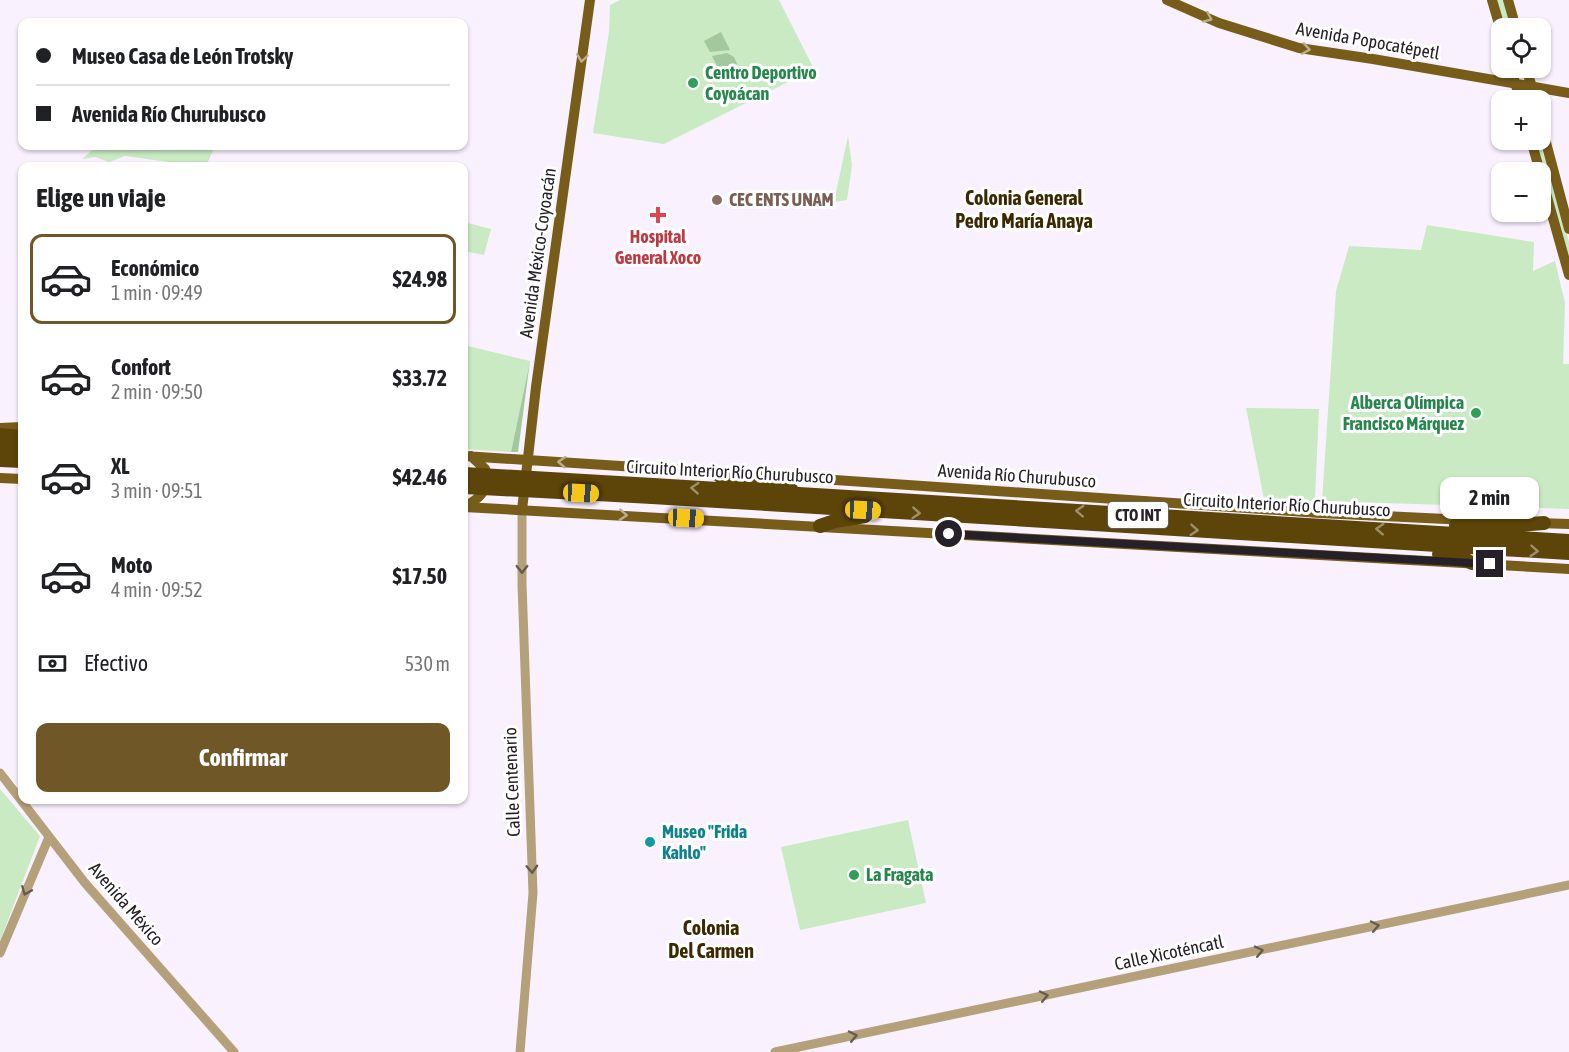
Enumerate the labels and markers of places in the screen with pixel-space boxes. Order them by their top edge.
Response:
place label: Centro Deportivo Coyoácan [705,62,817,104]
marker: Centro Deportivo Coyoácan [686,76,700,90]
place label: CEC ENTS UNAM [729,189,834,210]
marker: CEC ENTS UNAM [710,193,724,207]
marker: Hospital General Xoco [649,206,667,224]
place label: Hospital General Xoco [615,226,701,268]
place label: Alberca Olímpica Francisco Márquez [1343,392,1465,434]
marker: Alberca Olímpica Francisco Márquez [1469,406,1483,420]
place label: Museo "Frida Kahlo" [662,821,747,863]
marker: Museo "Frida Kahlo" [643,835,657,849]
place label: La Fragata [866,864,933,885]
marker: La Fragata [847,868,861,882]

